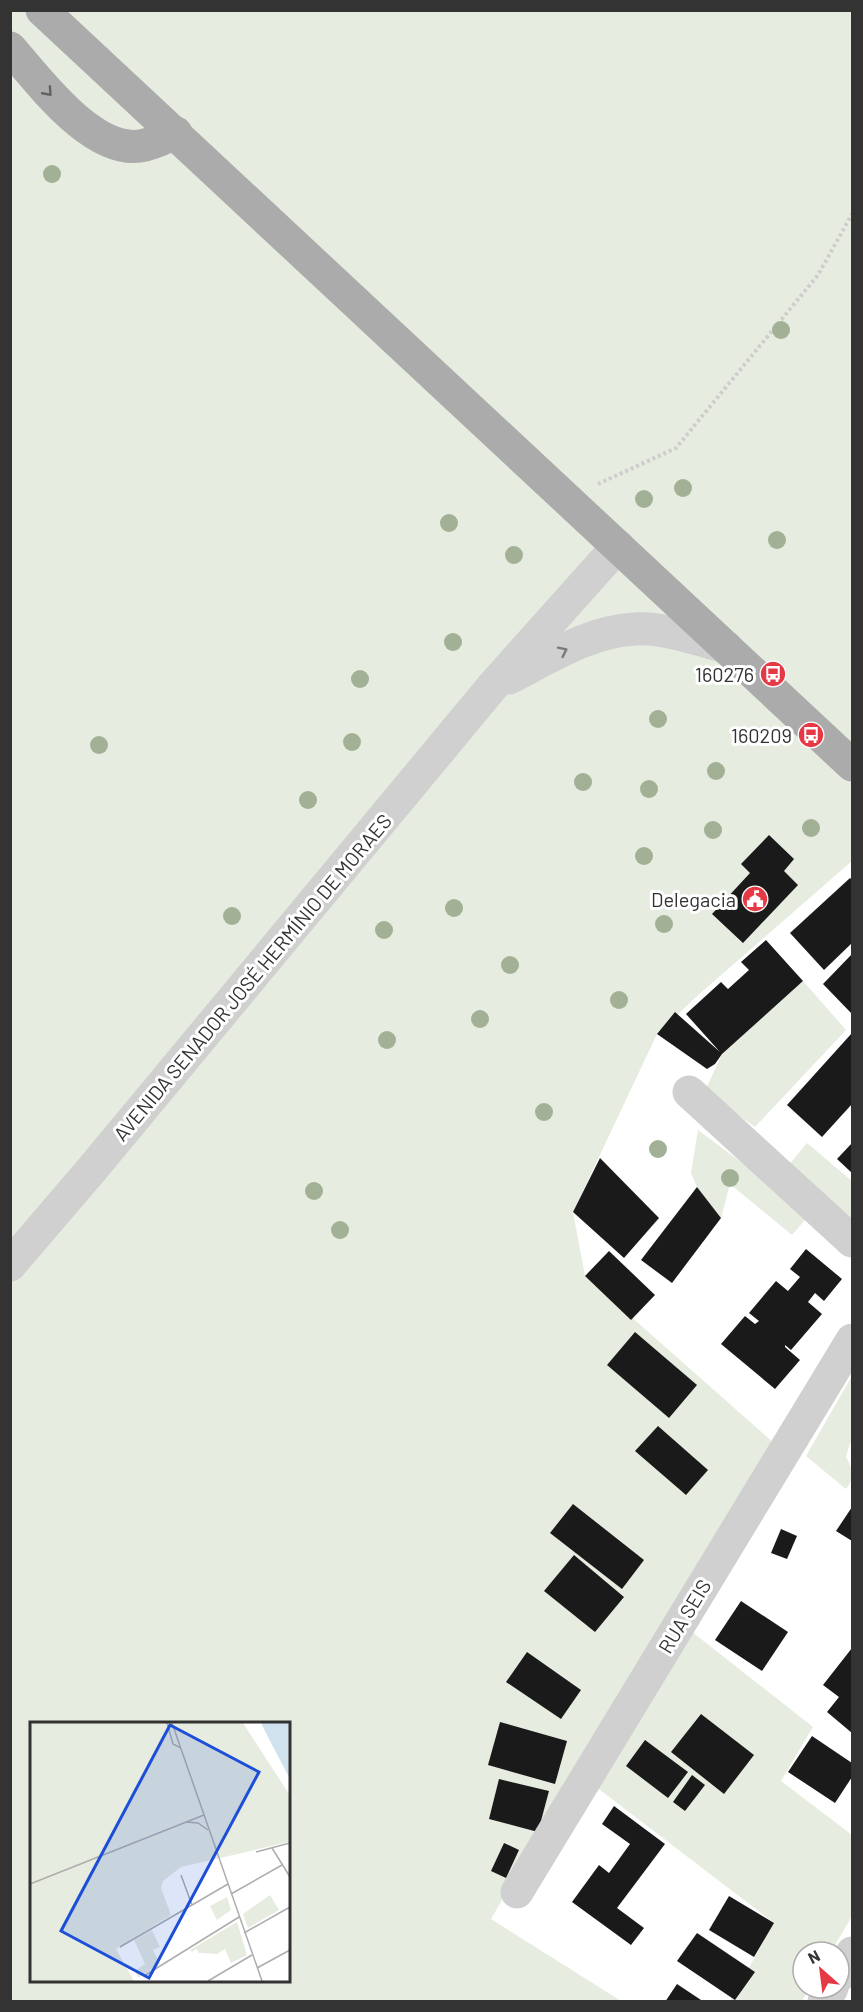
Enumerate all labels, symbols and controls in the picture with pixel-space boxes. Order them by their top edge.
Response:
one-way arrow [41,85,52,96]
one-way arrow [556,646,567,658]
bus stop icon: 160276 [758,659,788,689]
place label: 160276 [695,662,754,686]
bus stop icon: 160209 [796,720,826,750]
place label: 160209 [731,723,792,747]
street label: AVENIDA SENADOR JOSÉ HERMÍNIO DE MORAES [108,809,396,1145]
public building icon: Delegacia [740,884,770,914]
place label: Delegacia [651,887,736,911]
street label: RUA SEIS [653,1575,715,1657]
inset map [30,1722,290,1982]
north arrow [791,1940,851,2000]
text: N [805,1945,823,1967]

